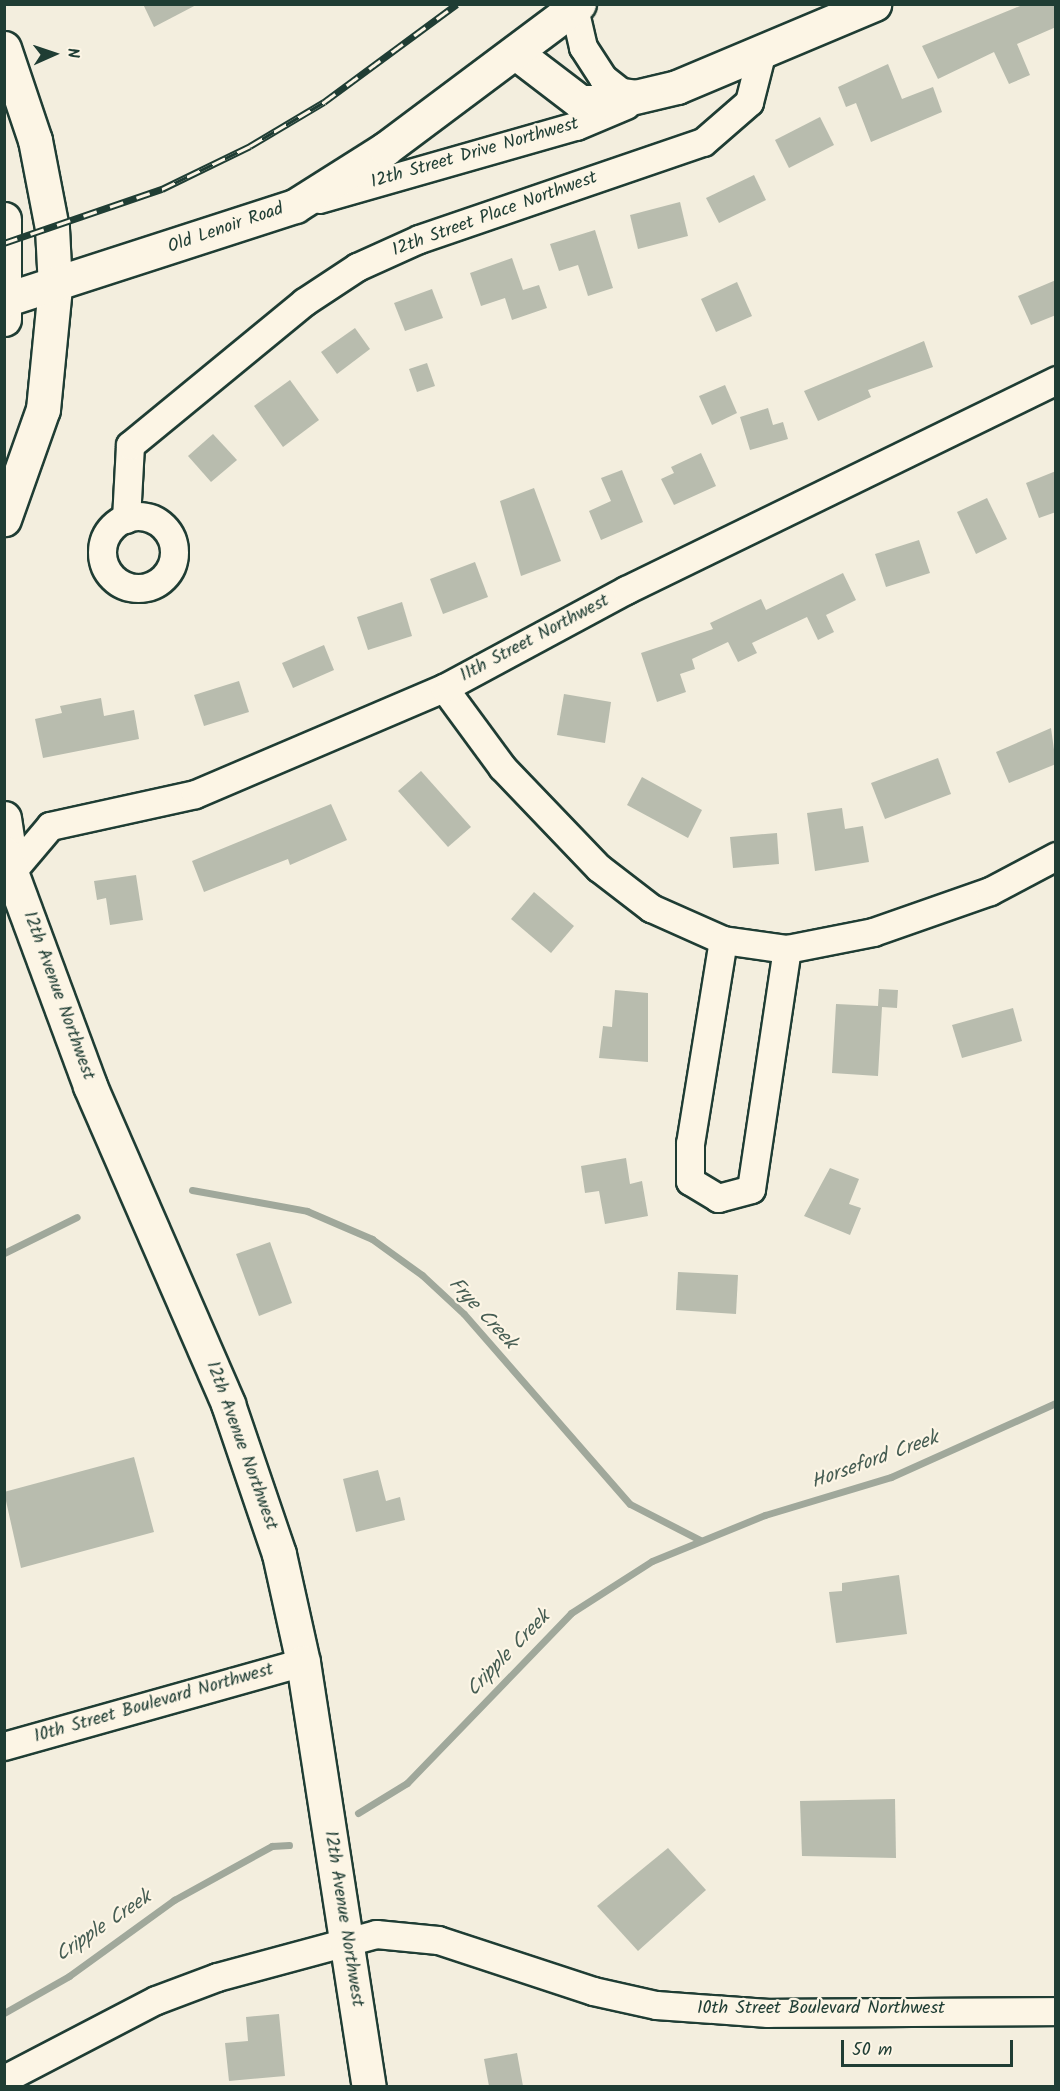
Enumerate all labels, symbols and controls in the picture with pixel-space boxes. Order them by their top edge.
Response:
north arrow [24,24,84,84]
text: N [60,47,85,59]
street label: 12th Street Drive Northwest [369,114,581,194]
street label: 12th Street Place Northwest [390,168,600,262]
street label: Old Lenoir Road [165,199,287,259]
street label: 11th Street Northwest [457,591,613,687]
street label: 12th Avenue Northwest [17,909,99,1083]
water label: Frye Creek [443,1273,521,1355]
street label: 12th Avenue Northwest [200,1359,282,1533]
water label: Horseford Creek [808,1427,942,1495]
water label: Cripple Creek [462,1606,556,1702]
street label: 10th Street Boulevard Northwest [32,1659,276,1749]
street label: 12th Avenue Northwest [318,1829,368,2009]
water label: Cripple Creek [52,1886,156,1968]
street label: 10th Street Boulevard Northwest [697,1998,945,2020]
scale bar [844,2028,1016,2066]
text: 50 m [852,2036,892,2065]

